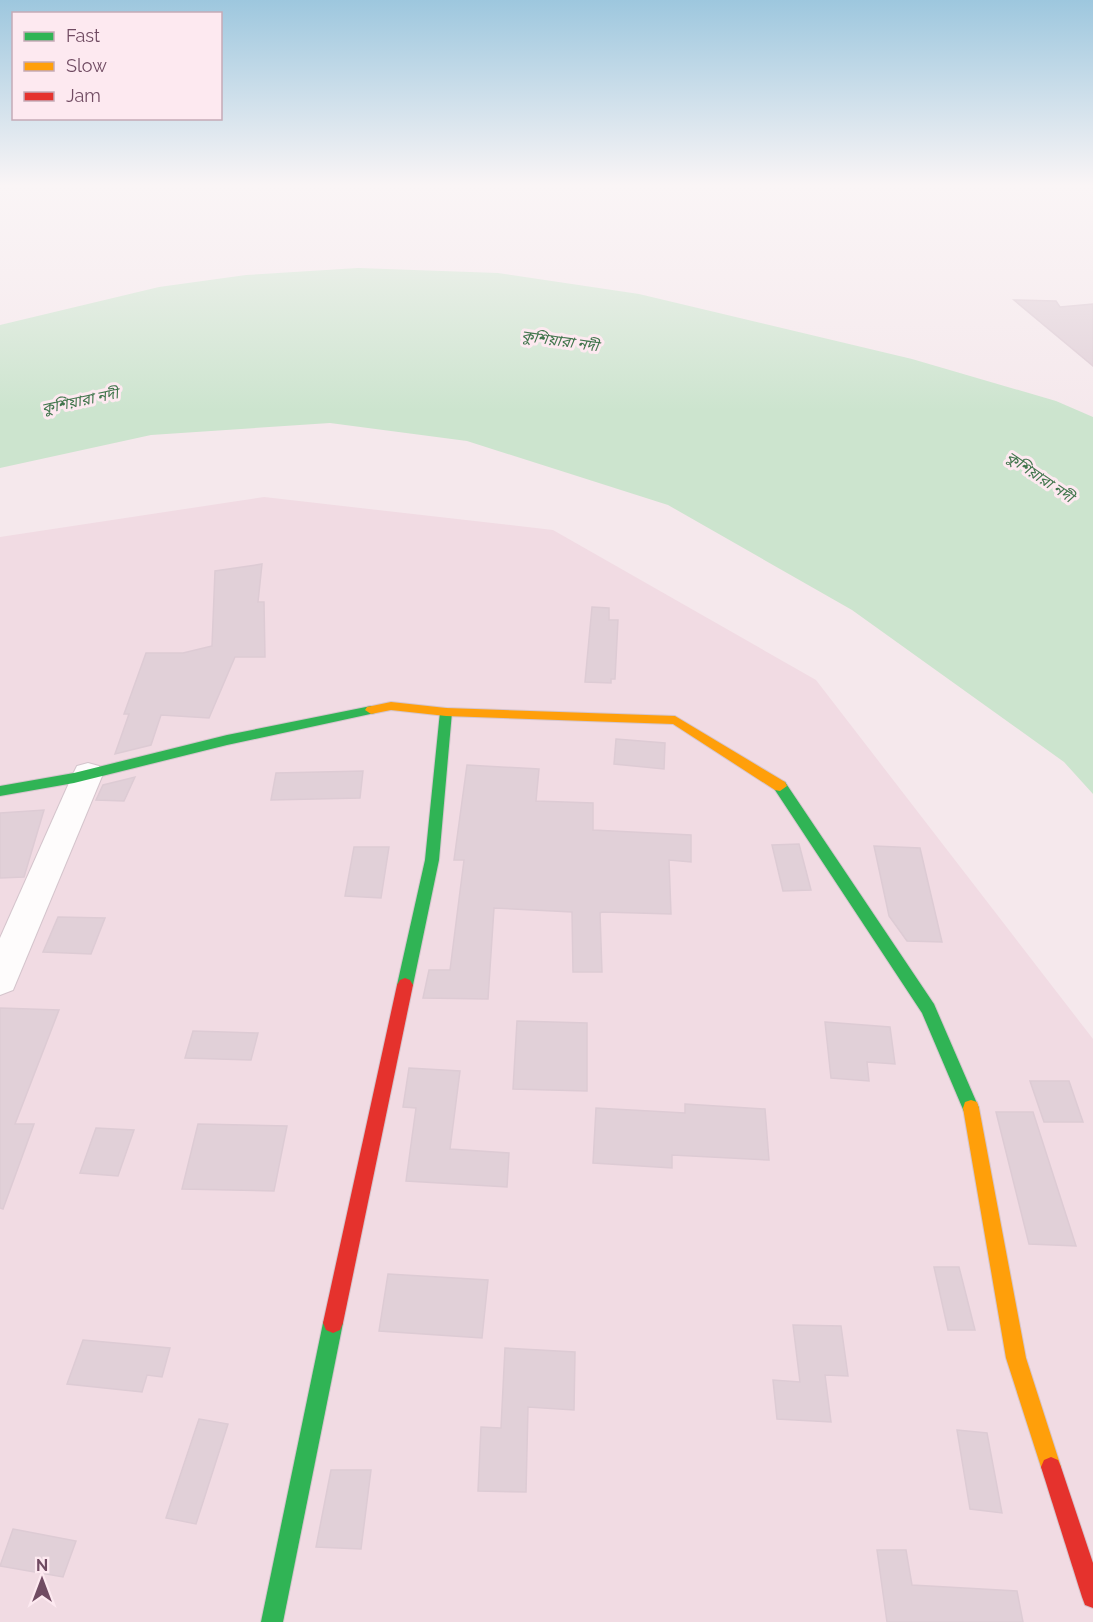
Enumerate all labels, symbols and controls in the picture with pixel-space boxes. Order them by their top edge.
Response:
legend [12,12,222,120]
text: Fast [66,25,100,46]
text: Slow [66,55,107,76]
text: Jam [66,85,101,106]
water label: কুশিয়ারা নদী [520,327,603,356]
water label: কুশিয়ারা নদী [40,383,123,418]
water label: কুশিয়ারা নদী [1003,448,1080,508]
north arrow [12,1550,72,1610]
text: N [36,1556,48,1575]

